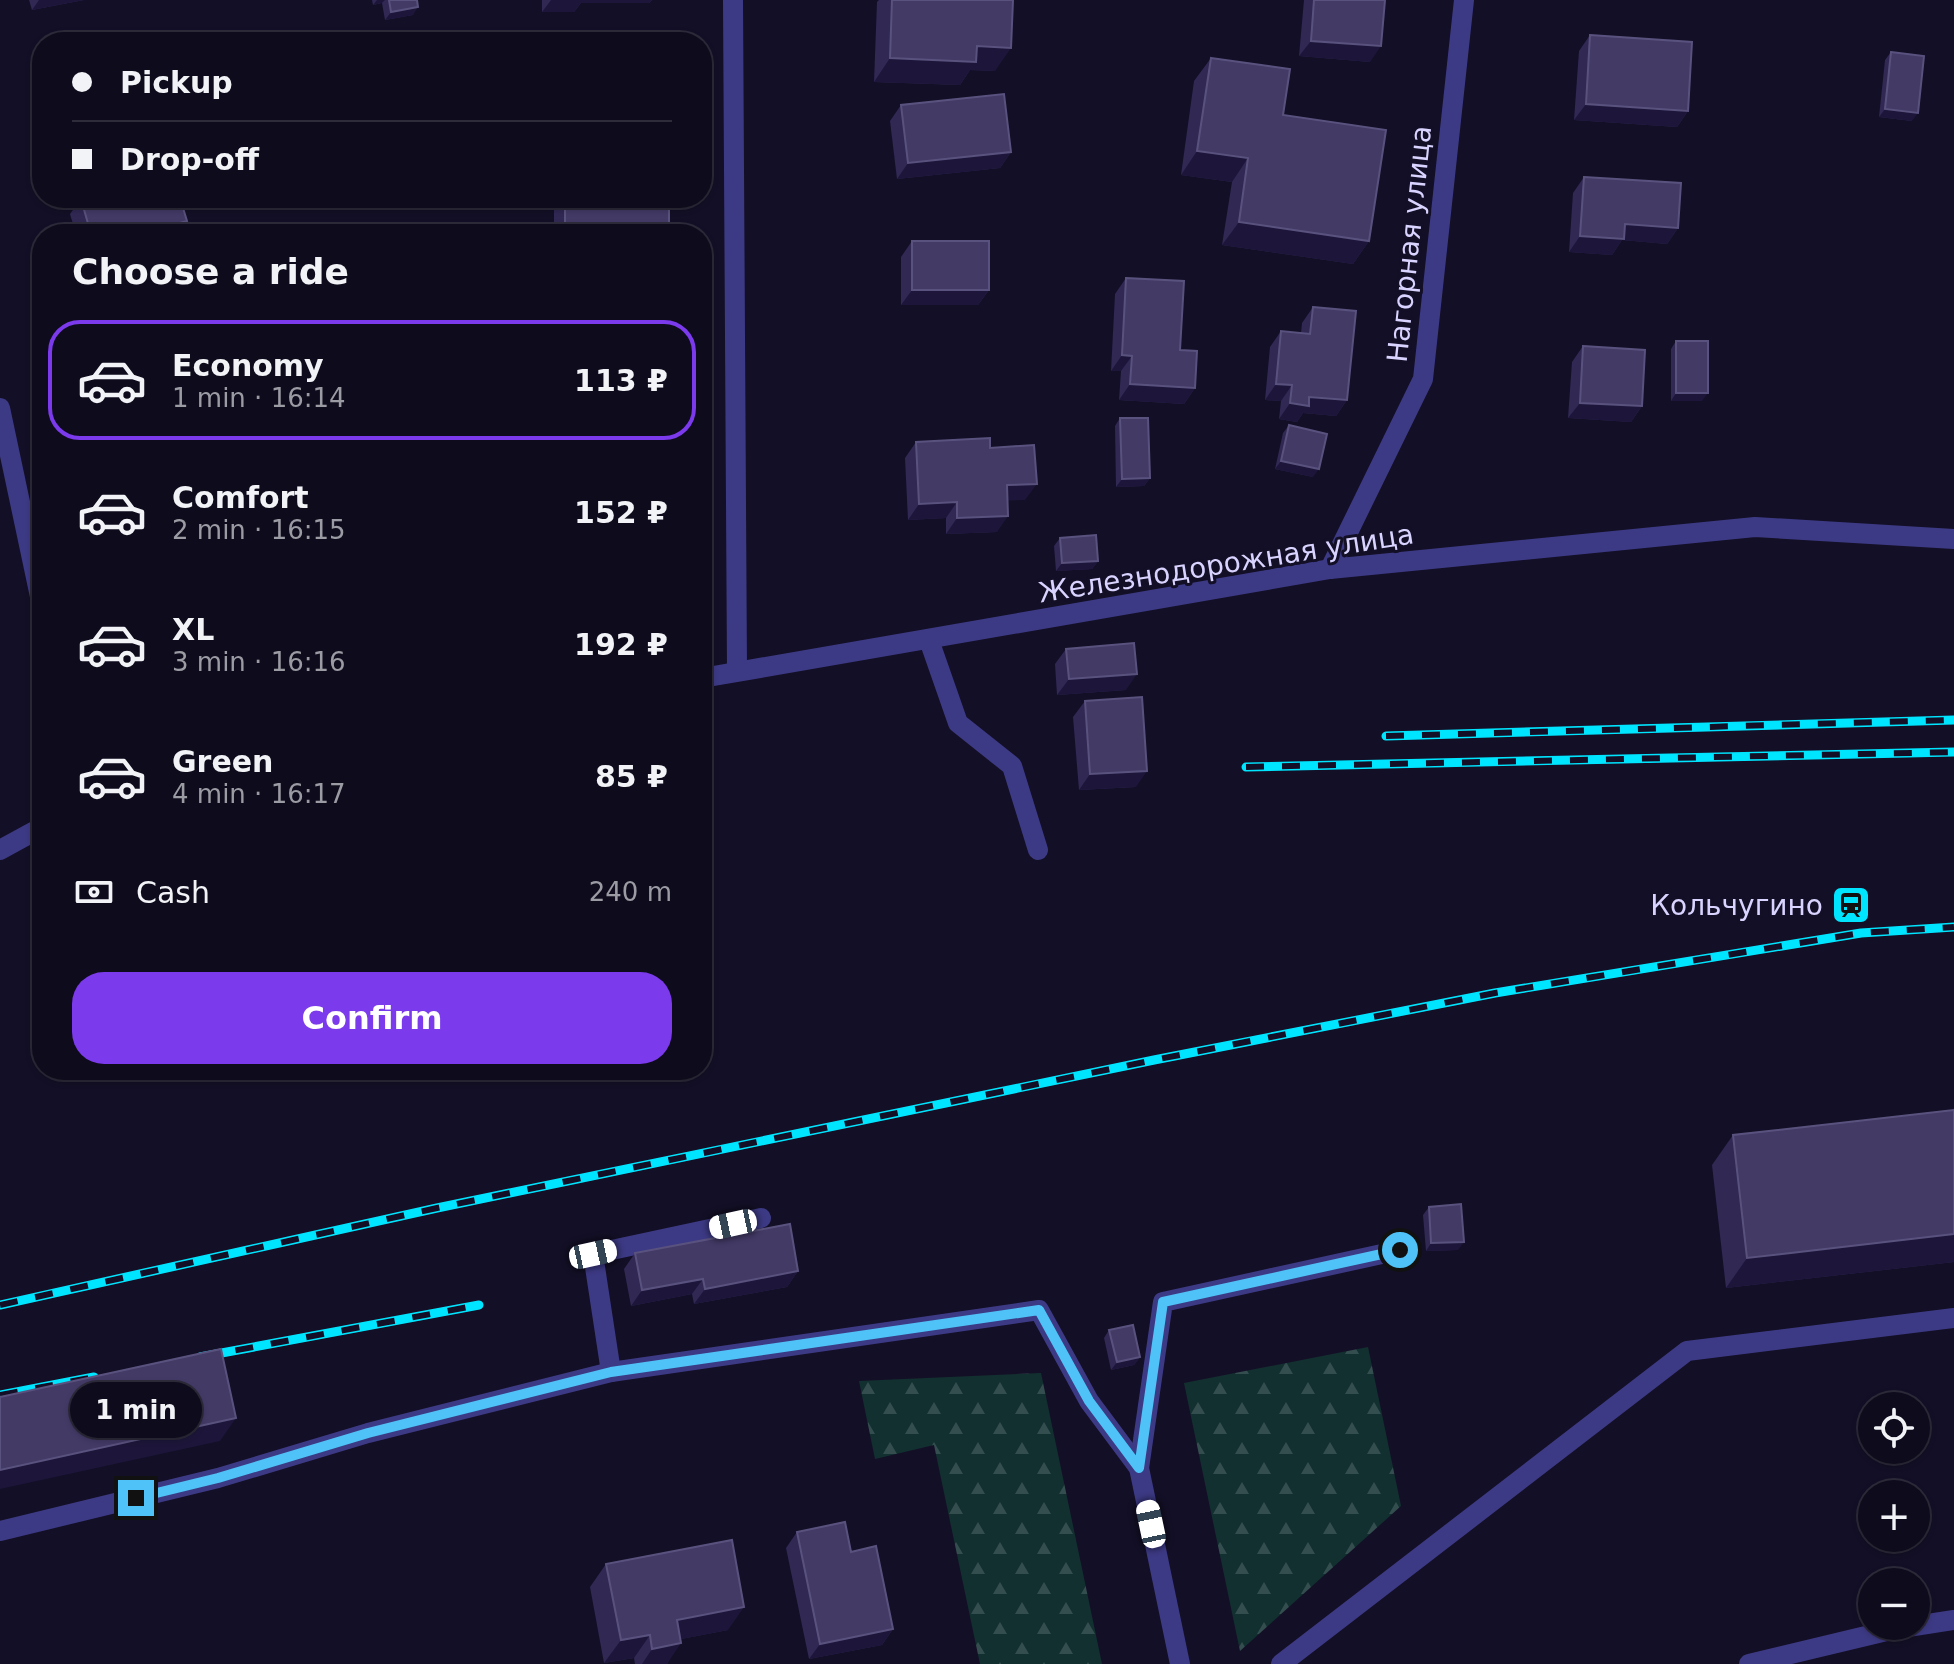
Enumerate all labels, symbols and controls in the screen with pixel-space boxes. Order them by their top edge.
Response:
text: Pickup [120,65,233,100]
street label: Нагорная улица [1381,124,1438,364]
text: Drop-off [120,142,259,177]
text: Choose a ride [72,251,349,292]
icon: car [76,344,148,416]
text: Economy [172,348,324,383]
text: 113 ₽ [574,363,668,398]
text: 1 min · 16:14 [172,383,346,413]
icon: car [76,476,148,548]
text: Comfort [172,480,309,515]
text: 152 ₽ [574,495,668,530]
text: 2 min · 16:15 [172,515,346,545]
street label: Железнодорожная улица [1036,518,1416,609]
icon: car [76,608,148,680]
text: XL [172,612,214,647]
text: 192 ₽ [574,627,668,662]
text: 3 min · 16:16 [172,647,346,677]
icon: car [76,740,148,812]
text: Green [172,744,273,779]
text: 85 ₽ [595,759,668,794]
text: 4 min · 16:17 [172,779,346,809]
icon: cash [72,870,116,914]
text: Cash [136,875,210,910]
text: 240 m [589,877,672,907]
station icon: Кольчугино [1830,884,1872,926]
place label: Кольчугино [1650,889,1823,922]
button: Confirm [72,972,672,1064]
car [707,1207,759,1241]
route start [1382,1232,1418,1268]
car [567,1237,619,1271]
callout: 1 min [70,1382,202,1438]
map controls [1858,1392,1930,1640]
button: locate [1858,1392,1930,1464]
text: 1 min [95,1395,177,1425]
route end [118,1480,154,1516]
button: + [1858,1480,1930,1552]
car [1134,1498,1168,1550]
button: − [1858,1568,1930,1640]

